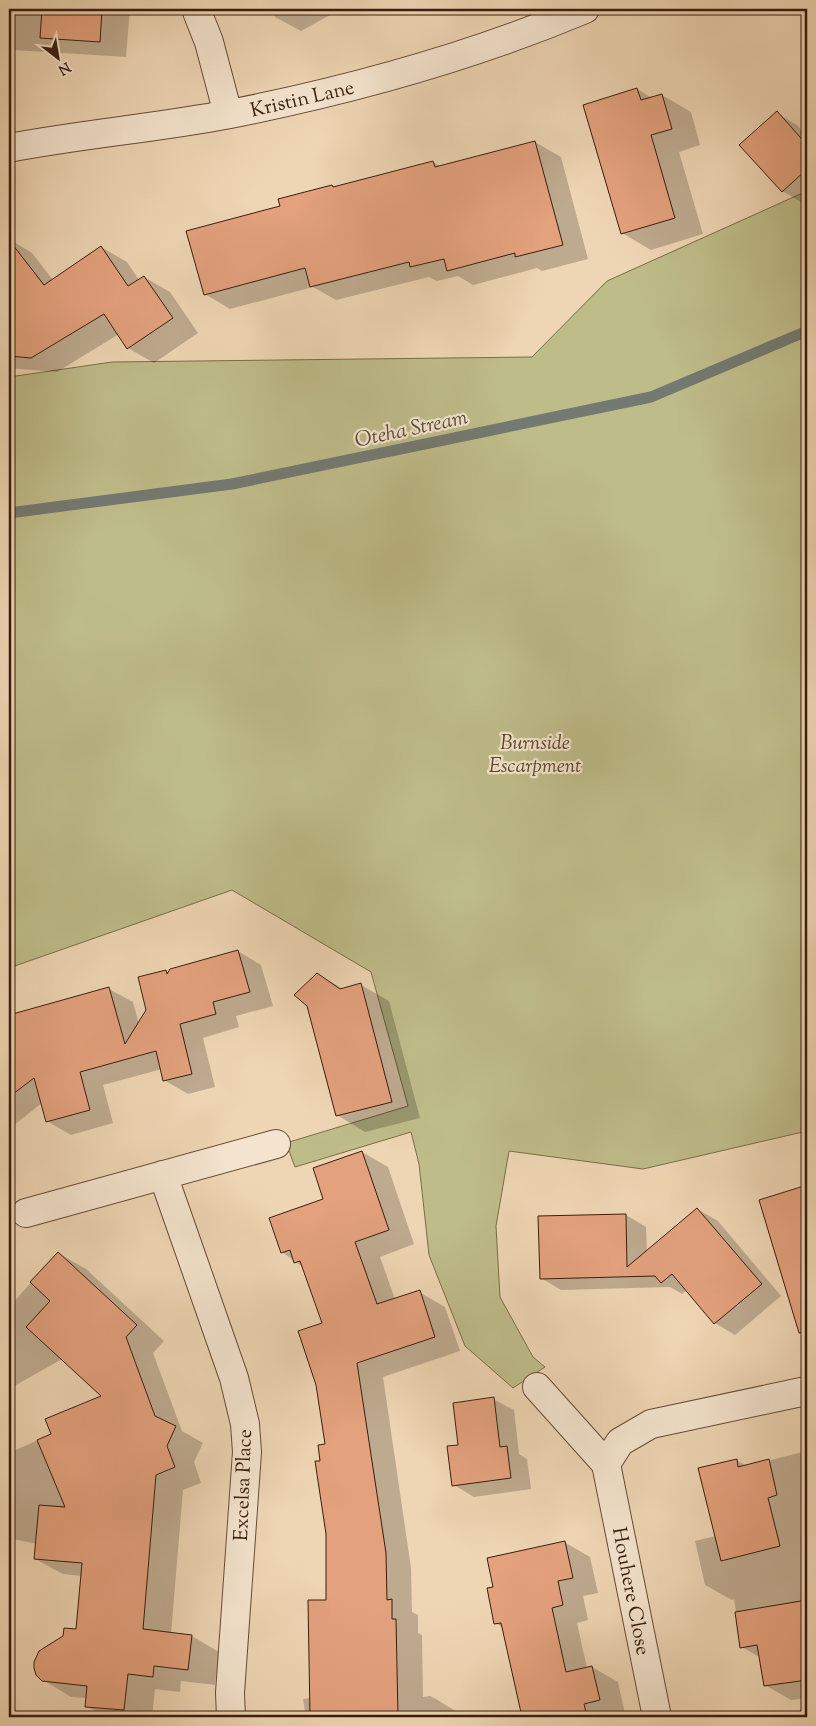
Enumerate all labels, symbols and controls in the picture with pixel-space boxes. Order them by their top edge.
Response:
north arrow [32,32,82,82]
text: N [54,56,74,79]
street label: Kristin Lane [248,74,357,126]
water label: Oteha Stream [352,403,471,457]
park label: Burnside Escarpment [489,730,581,782]
street label: Excelsa Place [228,1429,261,1542]
street label: Houhere Close [603,1525,656,1658]

